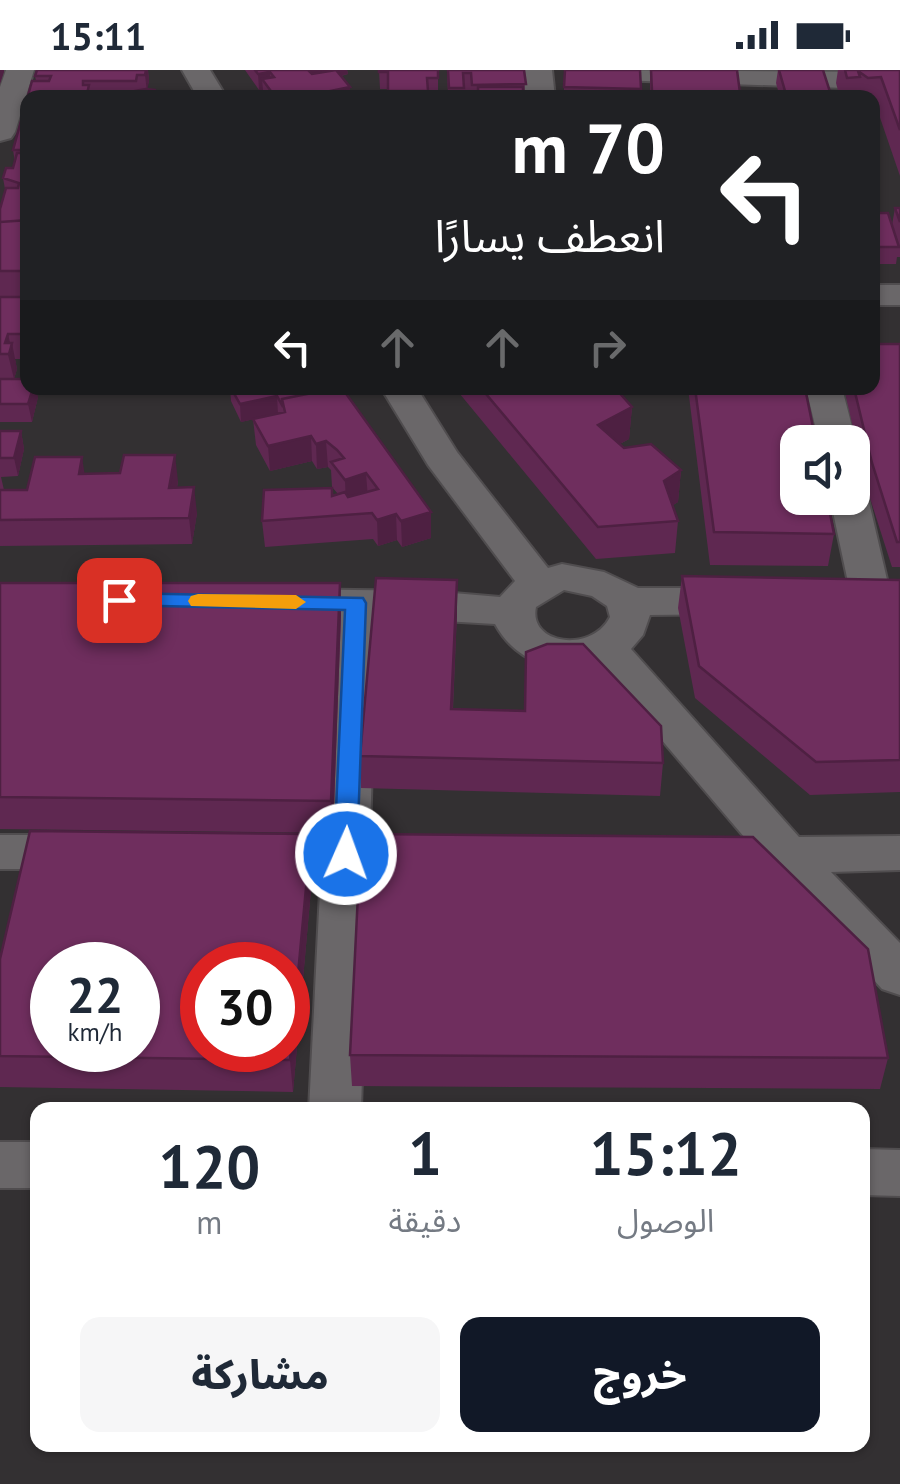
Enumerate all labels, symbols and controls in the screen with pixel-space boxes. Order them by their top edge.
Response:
text: 15:11 [50,11,146,60]
text: 70 m [512,102,665,192]
icon: left [700,130,830,260]
text: انعطف يسارًا [434,206,665,264]
icon: left [265,320,320,375]
icon: ahead [370,320,425,375]
icon: ahead [475,320,530,375]
icon: right [580,320,635,375]
map controls [780,425,870,515]
button: sound [780,425,870,515]
pin [77,558,162,643]
icon: arrive [92,573,147,628]
position arrow [294,802,398,906]
speed limit sign: 30 [180,942,310,1072]
text: 22 [67,962,123,1027]
text: km/h [68,1016,122,1048]
text: 1 [408,1114,442,1192]
text: 15:12 [590,1114,742,1192]
text: 120 [158,1127,260,1205]
text: دقيقة [388,1199,461,1241]
text: الوصول [617,1199,714,1241]
text: m [196,1201,222,1243]
button: مشاركة [80,1317,440,1432]
button: خروج [460,1317,820,1432]

